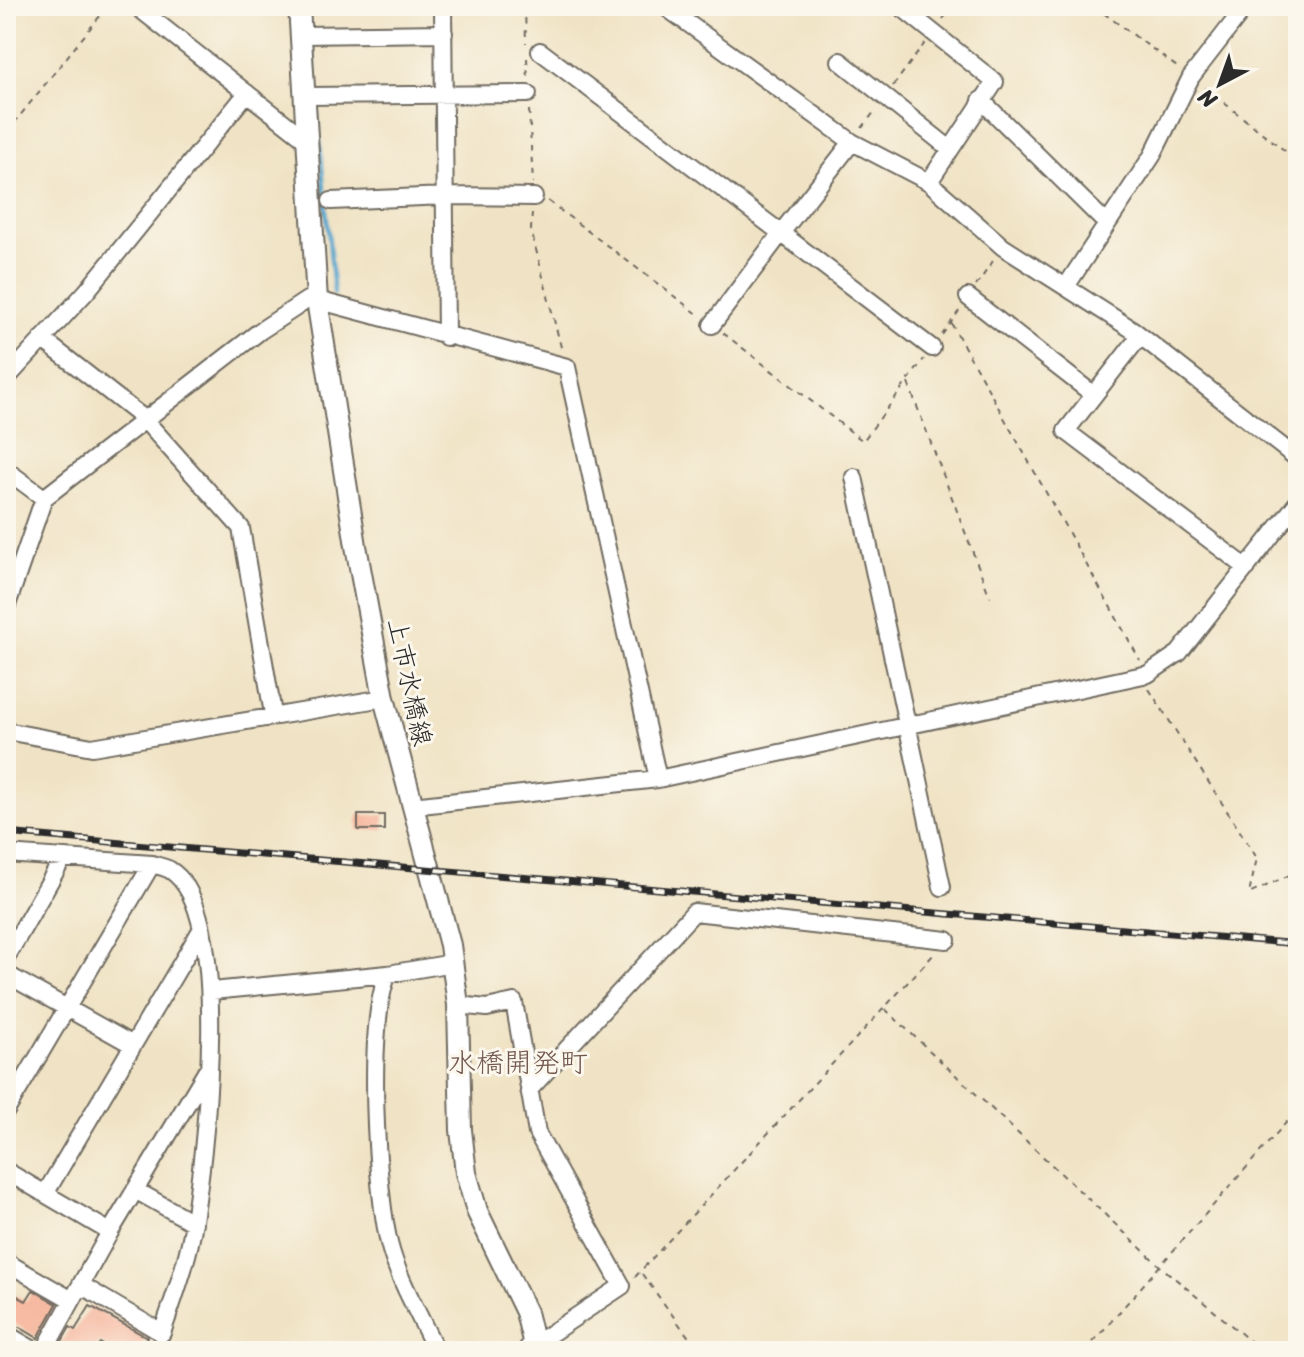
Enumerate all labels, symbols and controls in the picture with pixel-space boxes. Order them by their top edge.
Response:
north arrow [1180,44,1260,124]
text: N [1188,79,1227,119]
street label: 上市水橋線 [374,614,446,750]
district label: 水橋開発町 [448,1038,588,1087]

